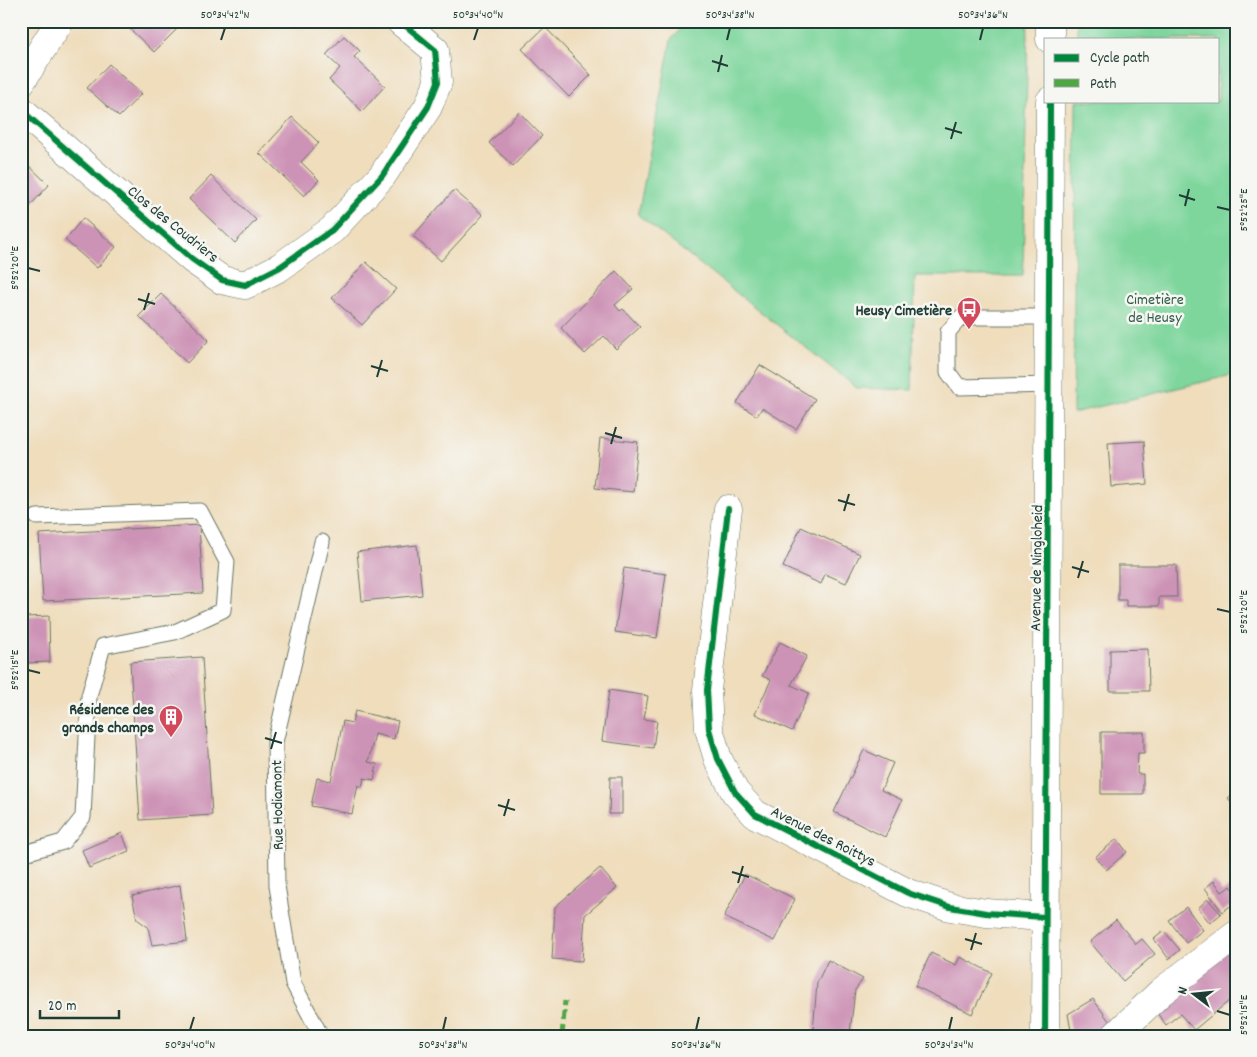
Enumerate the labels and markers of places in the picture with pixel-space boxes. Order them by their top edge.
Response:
bus stop icon: Heusy Cimetière [956,296,982,330]
place label: Heusy Cimetière [855,300,952,323]
place label: Résidence des grands champs [62,699,154,740]
building icon: Résidence des grands champs [158,704,184,738]

